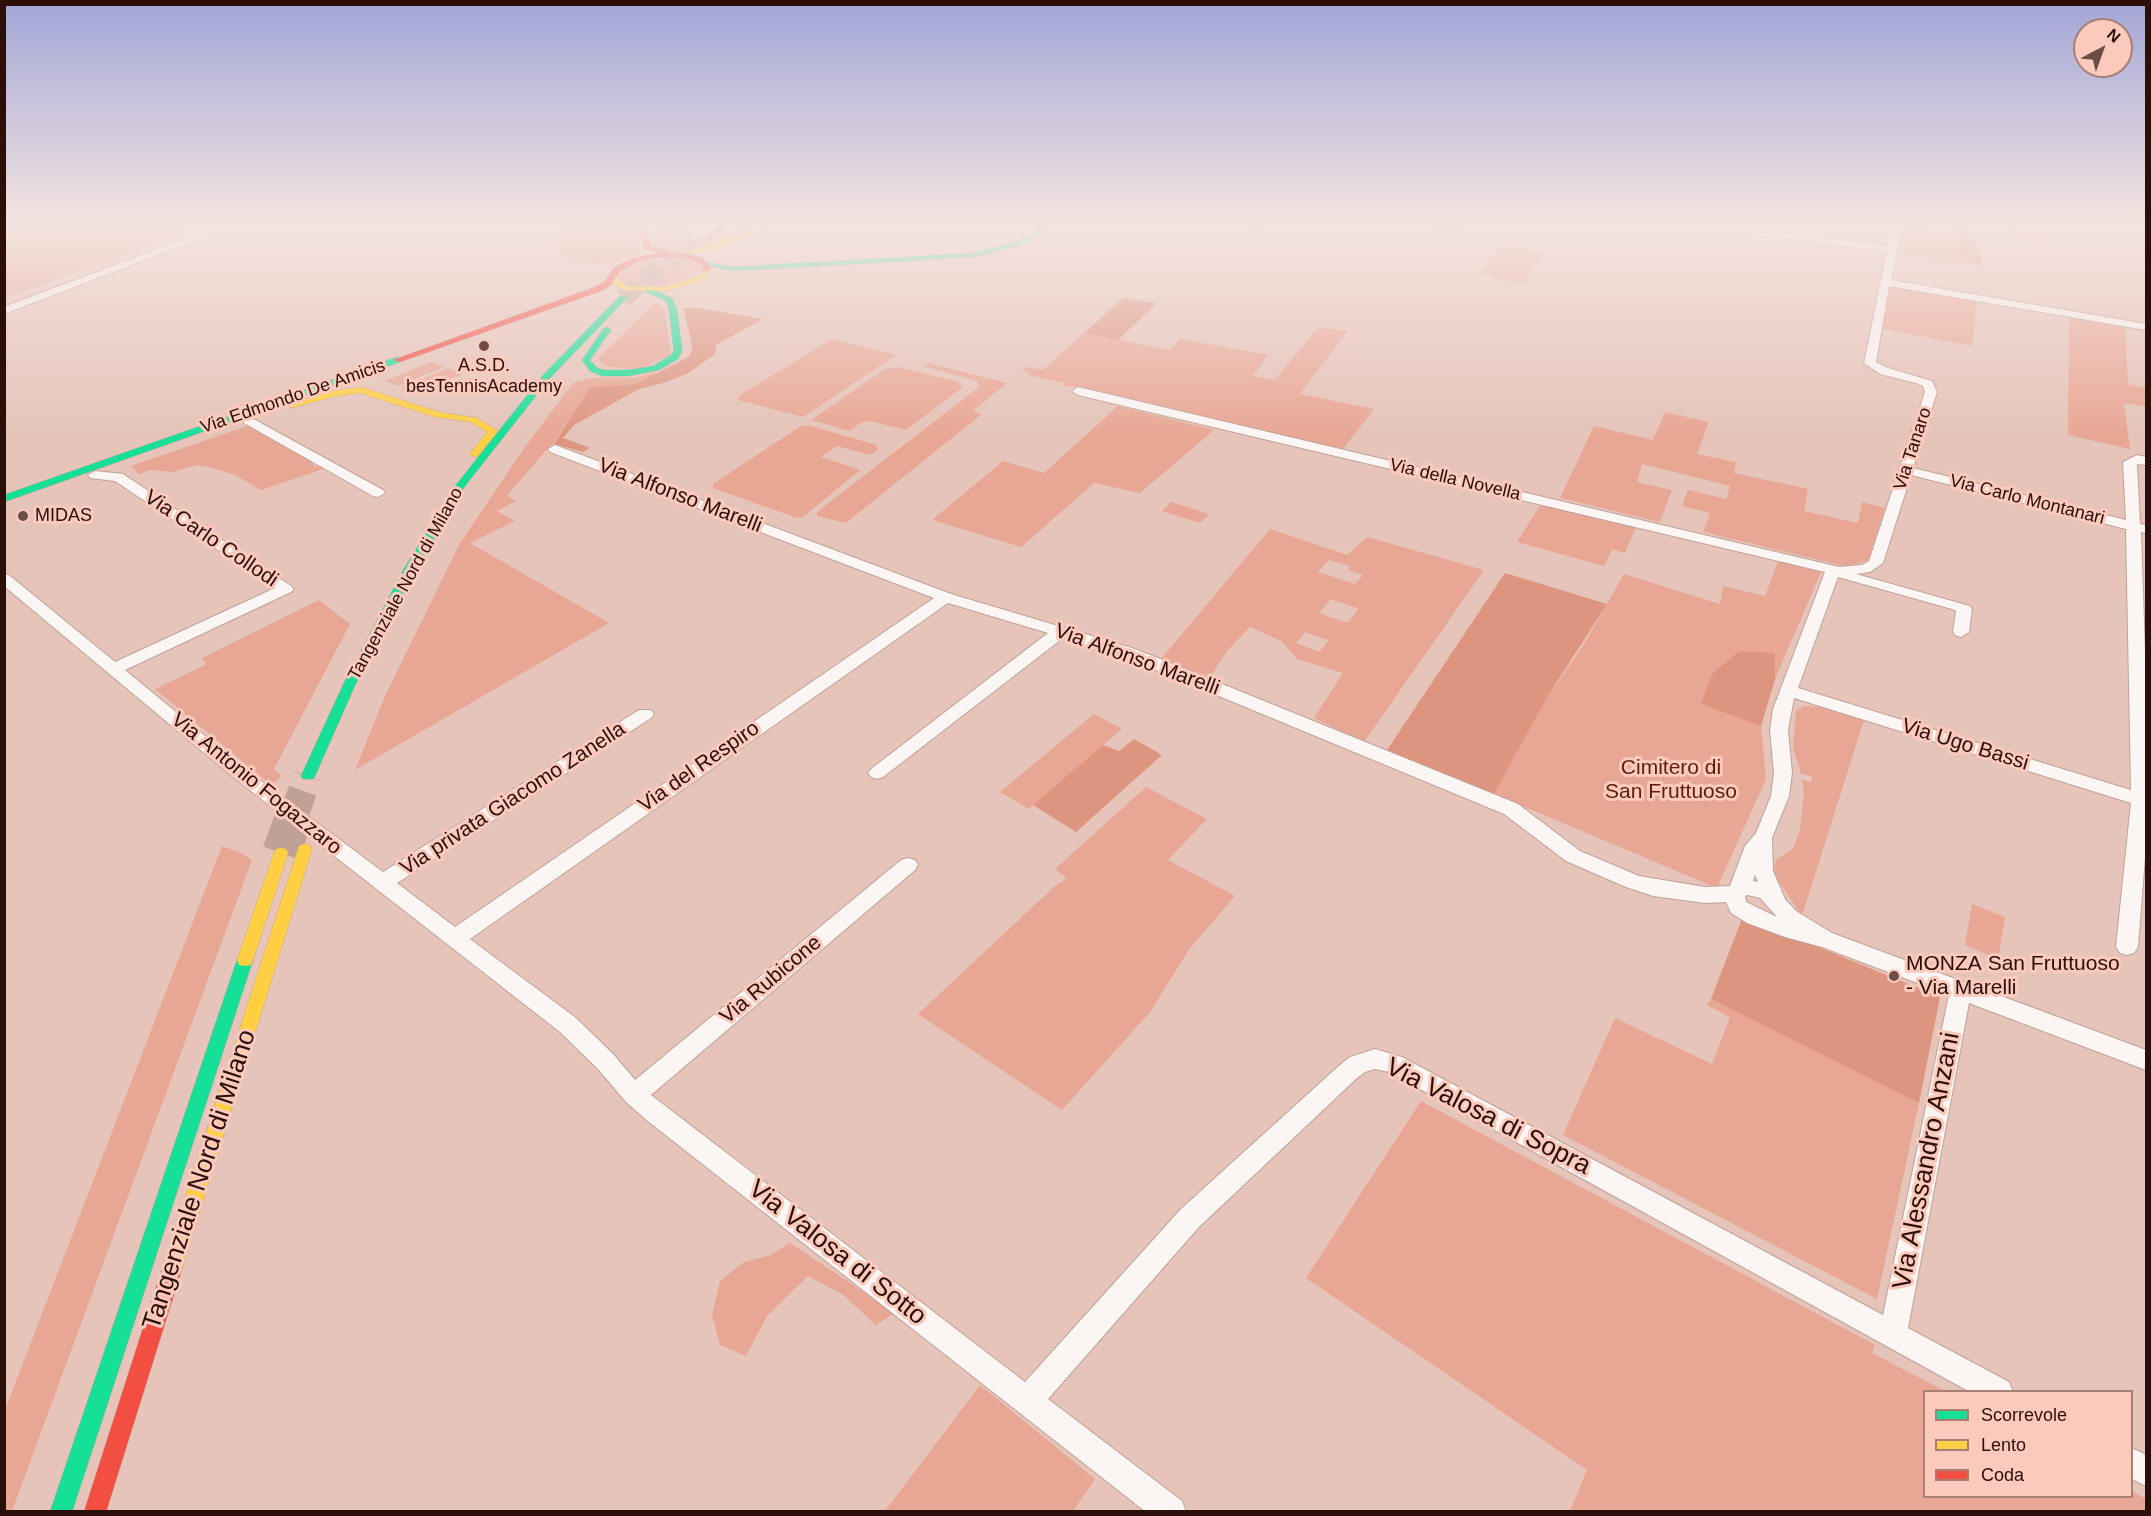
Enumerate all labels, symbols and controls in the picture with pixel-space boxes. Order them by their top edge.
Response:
north arrow [2073,18,2133,78]
text: N [2104,25,2124,46]
marker: A.S.D. besTennisAcademy [477,339,491,353]
street label: Via Edmondo De Amicis [198,355,388,439]
place label: A.S.D. besTennisAcademy [406,355,562,398]
street label: Via Tanaro [1889,405,1937,493]
street label: Via Alfonso Marelli [594,453,766,539]
street label: Via della Novella [1387,454,1523,506]
street label: Via Carlo Montanari [1947,470,2107,530]
street label: Tangenziale Nord di Milano [344,484,468,684]
street label: Via Carlo Collodi [139,485,283,593]
place label: MIDAS [35,505,92,527]
marker: MIDAS [16,509,30,523]
street label: Via Alfonso Marelli [1051,618,1223,702]
street label: Via Antonio Fogazzaro [166,707,346,861]
street label: Via Ugo Bassi [1898,714,2032,776]
street label: Via del Respiro [634,716,764,818]
street label: Via privata Giacomo Zanella [396,717,630,881]
park label: Cimitero di San Fruttuoso [1605,755,1737,805]
street label: Via Rubicone [715,930,827,1030]
place label: MONZA San Fruttuoso - Via Marelli [1906,951,2120,1001]
marker: MONZA San Fruttuoso - Via Marelli [1887,969,1901,983]
street label: Tangenziale Nord di Milano [137,1026,263,1334]
street label: Via Alessandro Anzani [1887,1030,1967,1292]
street label: Via Valosa di Sopra [1380,1052,1596,1182]
street label: Via Valosa di Sotto [742,1174,932,1332]
legend [1923,1390,2133,1498]
text: Scorrevole [1981,1405,2067,1425]
text: Lento [1981,1435,2026,1455]
text: Coda [1981,1465,2024,1485]

